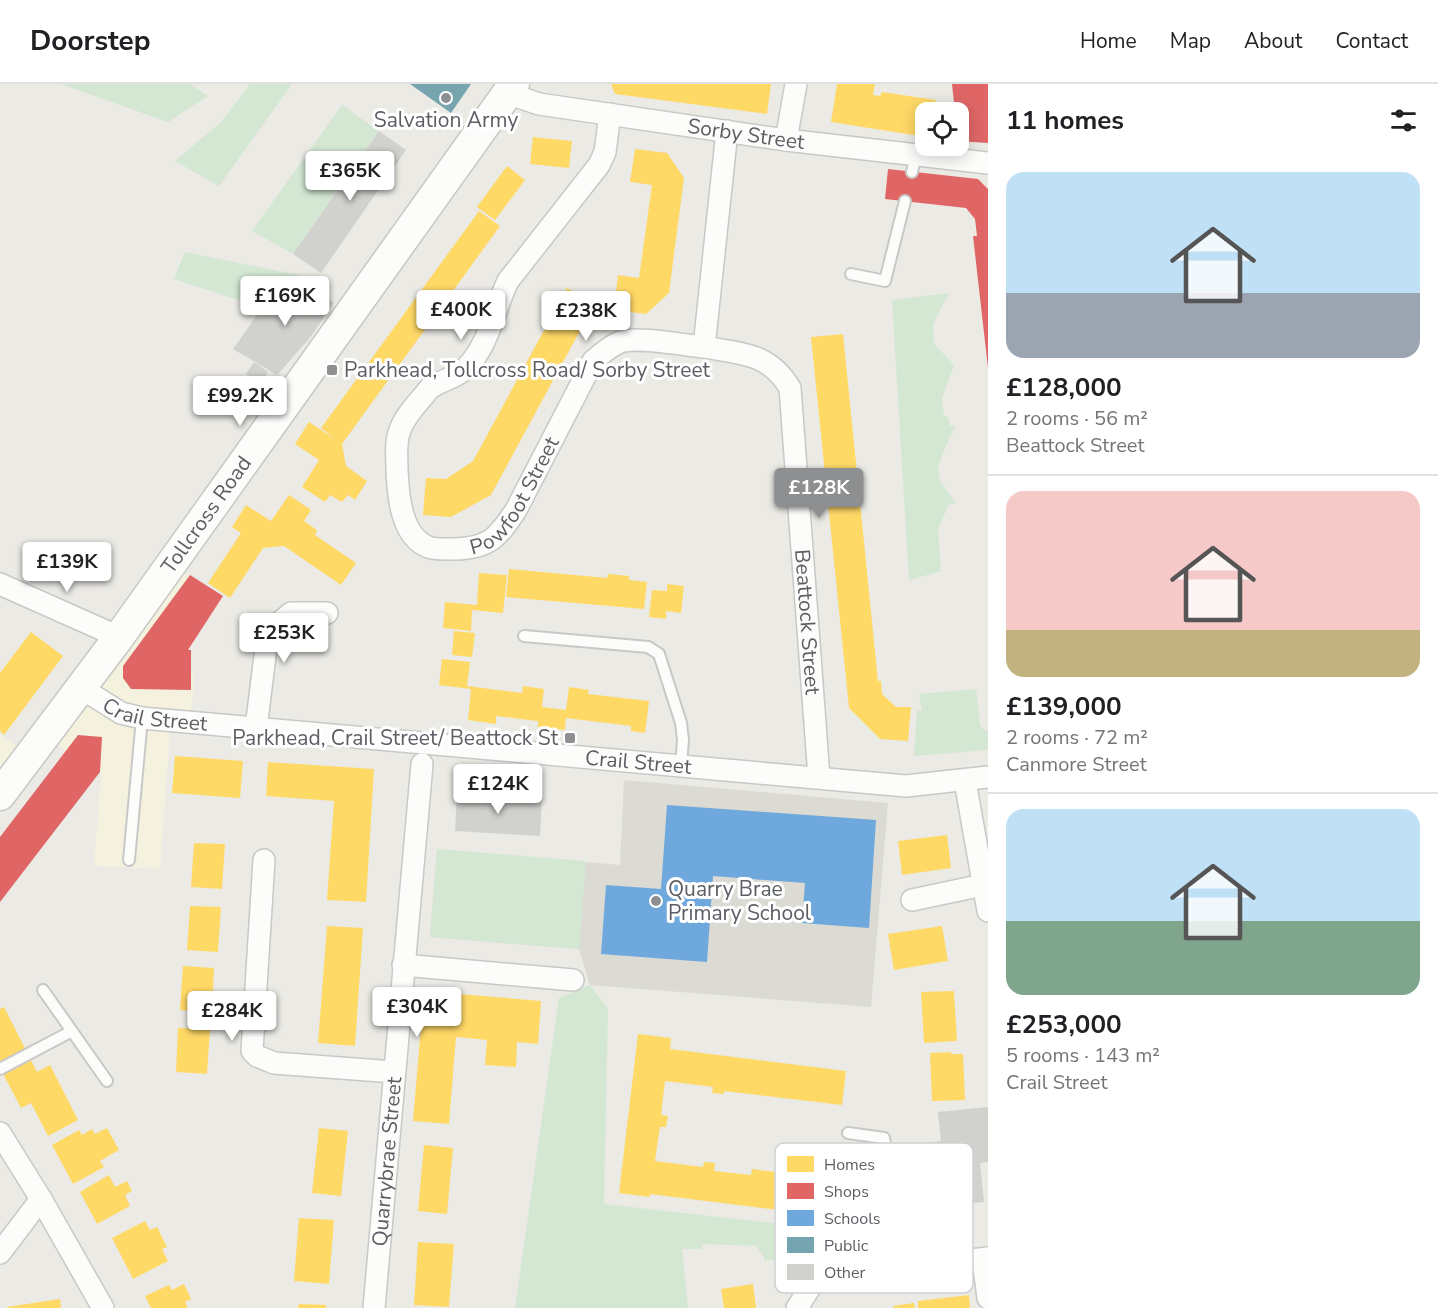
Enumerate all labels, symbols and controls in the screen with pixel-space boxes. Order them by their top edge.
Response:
text: Doorstep [30,22,151,60]
text: Home [1080,27,1137,55]
text: Map [1170,27,1211,55]
text: About [1244,27,1302,55]
text: Contact [1335,27,1408,55]
marker: Salvation Army [439,91,453,105]
map controls [915,102,969,156]
button: locate [915,102,969,156]
text: 11 homes [1006,103,1124,138]
icon: filters [1387,104,1420,137]
place label: Salvation Army [374,106,518,134]
street label: Sorby Street [686,112,807,156]
pin: £365K [308,151,392,202]
text: £365K [319,157,381,184]
icon: home [1159,211,1267,319]
pin: £169K [243,276,327,327]
text: £169K [254,282,316,309]
pin: £400K [419,290,503,341]
pin: £238K [544,291,628,342]
text: £400K [430,296,492,323]
text: £238K [555,297,617,324]
place label: Parkhead, Tollcross Road/ Sorby Street [344,356,711,384]
marker: Parkhead, Tollcross Road/ Sorby Street [325,363,339,377]
text: £128,000 [1006,370,1122,405]
pin: £99.2K [191,376,289,427]
text: £99.2K [207,382,273,409]
text: 2 rooms · 56 m² [1006,405,1148,432]
street label: Powfoot Street [467,431,566,562]
text: Beattock Street [1006,432,1144,459]
street label: Tollcross Road [155,450,258,579]
pin: £128K [777,468,861,519]
text: £128K [788,474,850,501]
icon: home [1159,530,1267,638]
pin: £139K [25,542,109,593]
text: £139K [36,548,98,575]
street label: Beattock Street [788,548,827,696]
pin: £253K [242,613,326,664]
text: £253K [253,619,315,646]
text: £139,000 [1006,689,1122,724]
street label: Crail Street [97,691,209,738]
place label: Parkhead, Crail Street/ Beattock St [232,724,559,752]
text: 2 rooms · 72 m² [1006,724,1148,751]
marker: Parkhead, Crail Street/ Beattock St [563,731,577,745]
street label: Crail Street [584,744,693,781]
text: Canmore Street [1006,751,1147,778]
pin: £124K [456,764,540,815]
text: £124K [467,770,529,797]
icon: home [1159,848,1267,956]
place label: Quarry Brae Primary School [668,875,812,927]
marker: Quarry Brae Primary School [649,894,663,908]
pin: £304K [375,987,459,1038]
pin: £284K [190,991,274,1042]
text: £304K [386,993,448,1020]
text: £284K [201,997,263,1024]
text: £253,000 [1006,1007,1122,1042]
text: 5 rooms · 143 m² [1006,1042,1160,1069]
text: Crail Street [1006,1069,1107,1096]
street label: Quarrybrae Street [365,1075,408,1248]
legend [775,1143,973,1293]
text: Homes [824,1154,875,1176]
text: Shops [824,1181,869,1203]
text: Schools [824,1208,880,1230]
text: Public [824,1235,869,1257]
text: Other [824,1262,865,1284]

